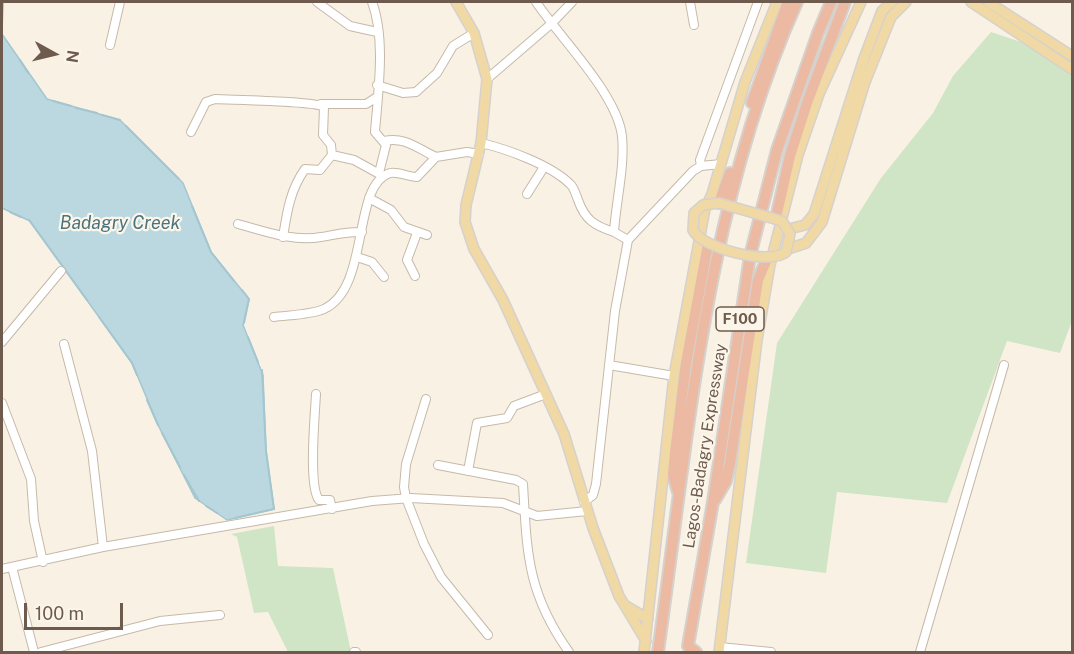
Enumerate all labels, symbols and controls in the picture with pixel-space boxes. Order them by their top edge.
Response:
north arrow [24,24,84,84]
text: N [62,49,83,64]
water label: Badagry Creek [60,212,180,234]
road number: F100 [716,307,764,331]
street label: Lagos-Badagry Expressway [679,342,731,550]
scale bar [27,591,126,629]
text: 100 m [35,603,84,624]

